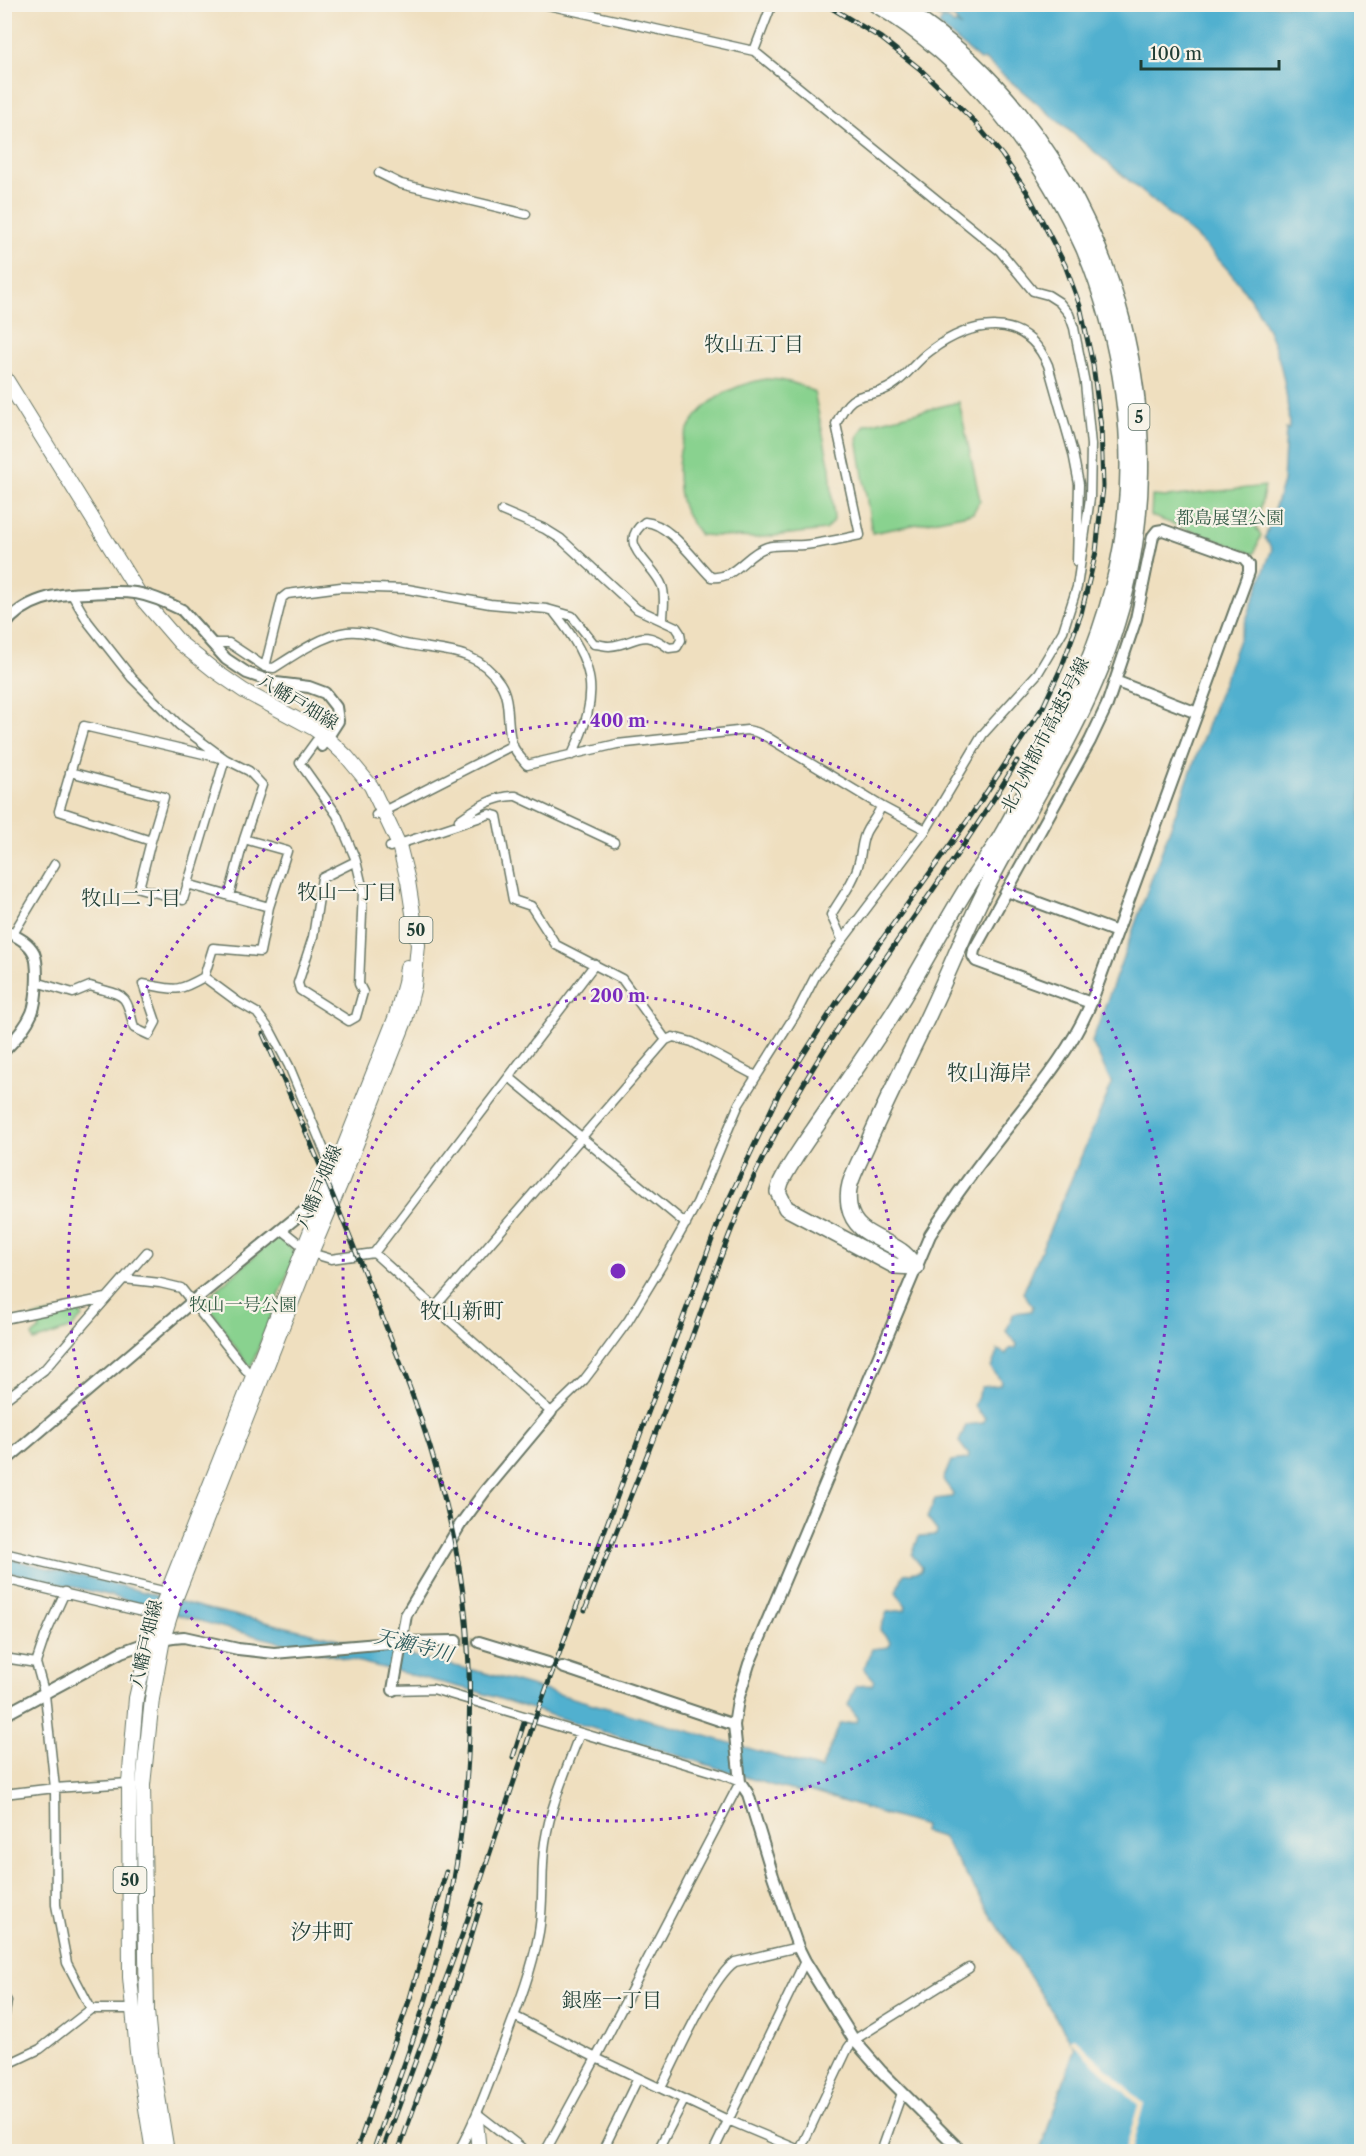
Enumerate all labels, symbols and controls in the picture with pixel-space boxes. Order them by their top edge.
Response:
scale bar [1141,33,1279,71]
text: 100 m [1150,43,1202,65]
district label: 牧山五丁目 [704,332,804,356]
road number: 5 [1128,404,1150,430]
park label: 都島展望公園 [1176,507,1284,529]
street label: 北九州都市高速5号線 [996,653,1094,817]
street label: 八幡戸畑線 [254,669,342,735]
text: 400 m [590,710,646,732]
district label: 牧山一丁目 [297,880,397,904]
district label: 牧山二丁目 [81,886,181,910]
road number: 50 [400,917,432,943]
text: 200 m [590,985,646,1007]
district label: 牧山海岸 [947,1060,1031,1085]
street label: 八幡戸畑線 [291,1141,347,1233]
centre of rings [608,1261,628,1281]
park label: 牧山一号公園 [189,1294,297,1316]
district label: 牧山新町 [420,1298,504,1323]
street label: 八幡戸畑線 [125,1598,167,1690]
water label: 天瀬寺川 [372,1624,458,1667]
road number: 50 [114,1867,146,1893]
district label: 汐井町 [291,1919,354,1944]
district label: 銀座一丁目 [562,1988,662,2012]

